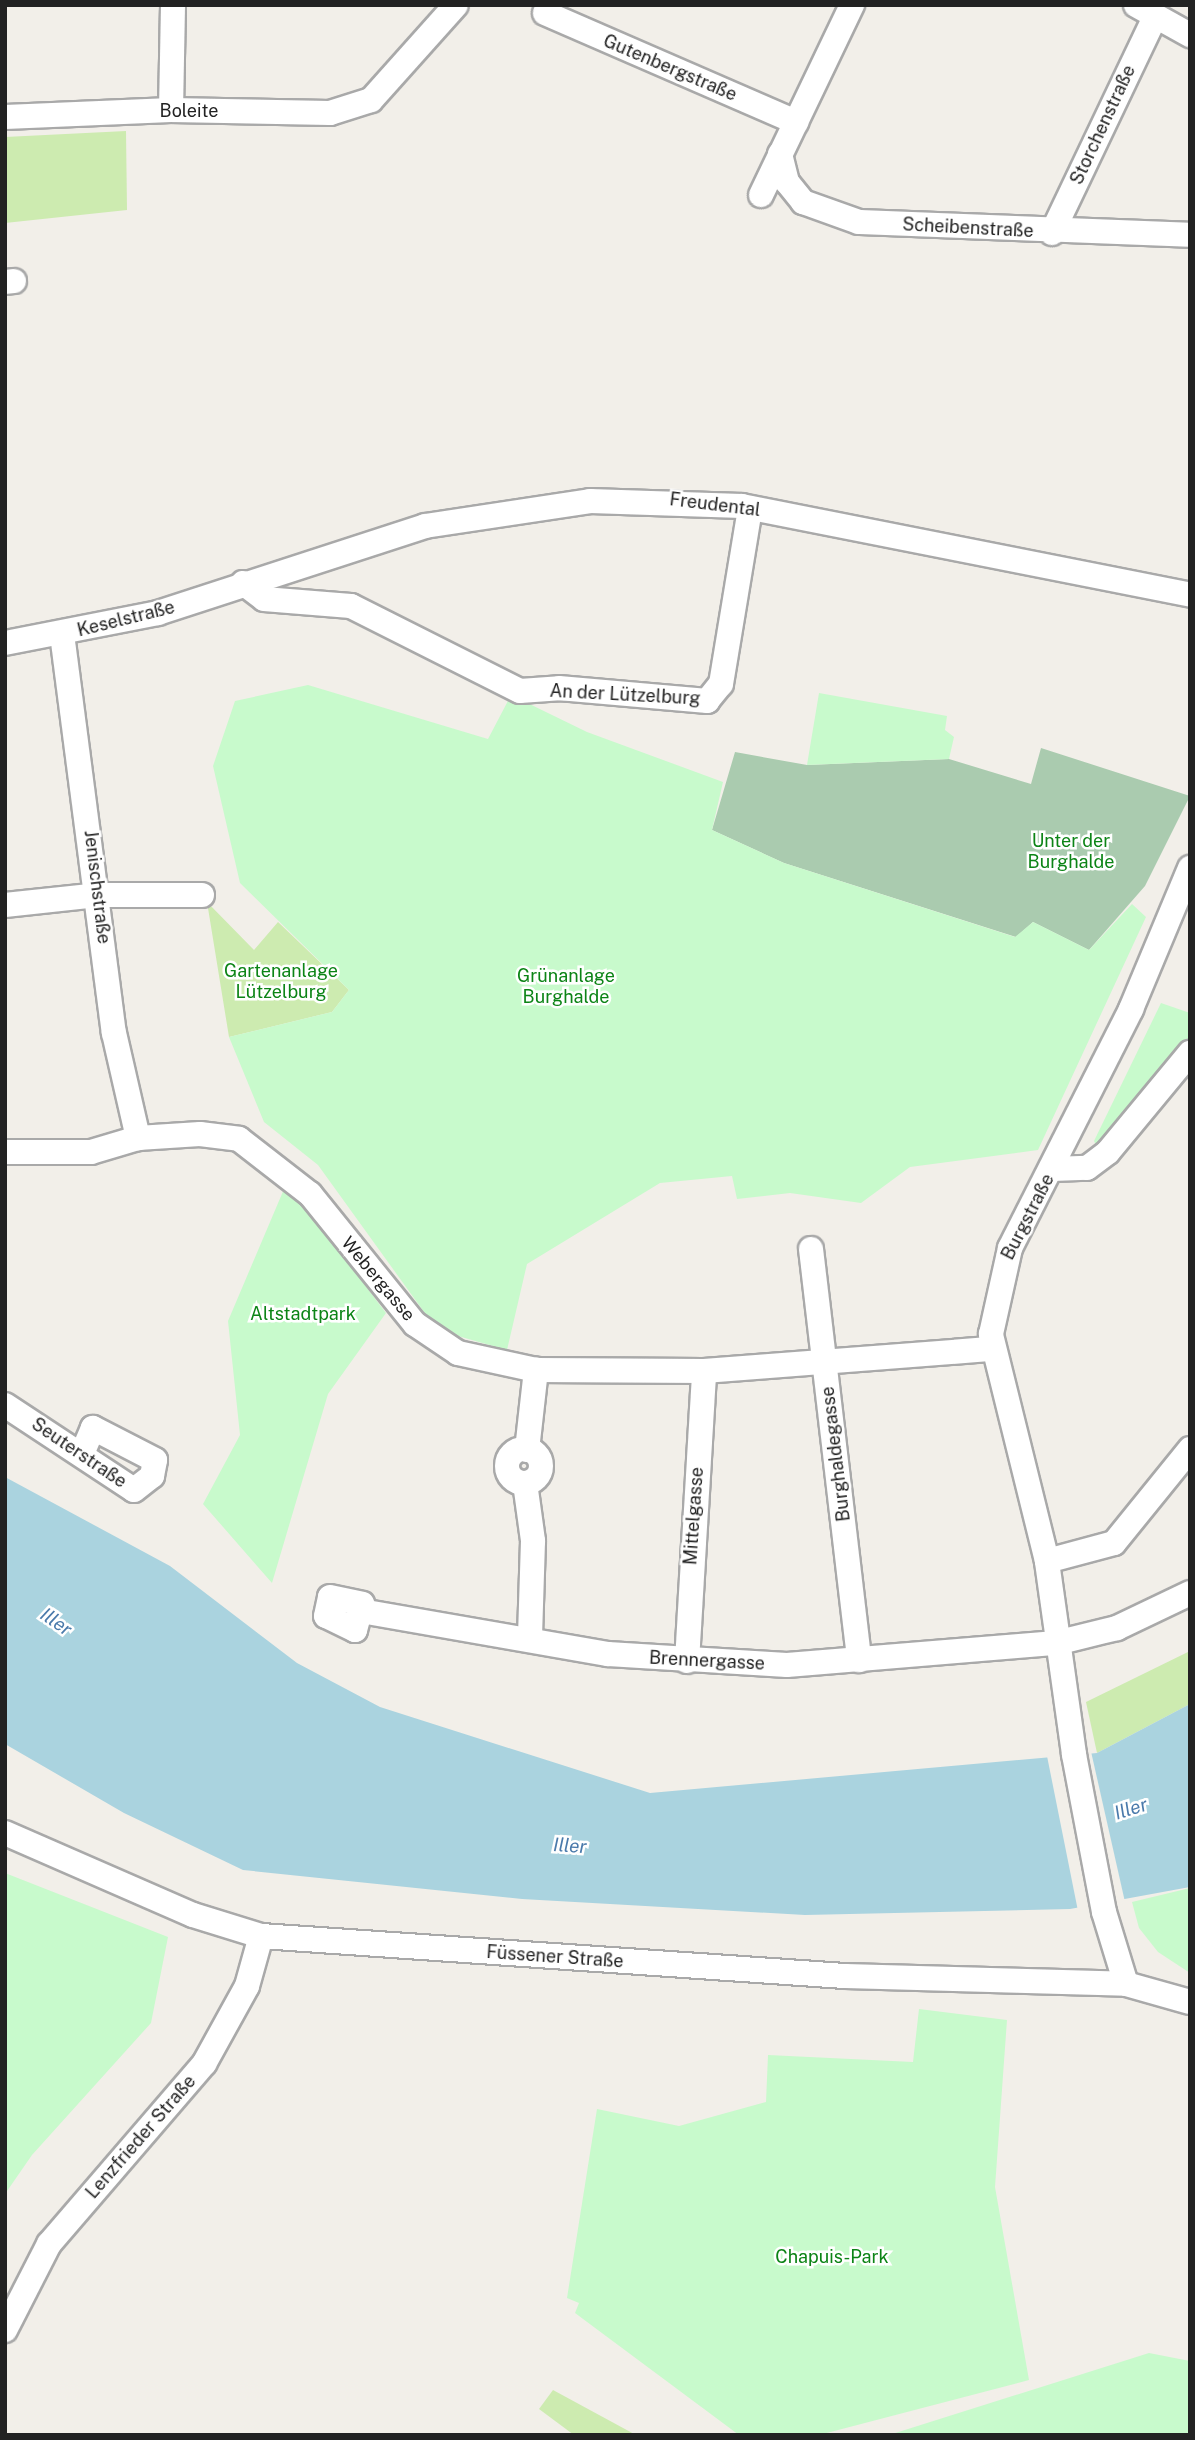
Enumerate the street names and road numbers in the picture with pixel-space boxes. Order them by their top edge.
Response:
street label: Gutenbergstraße [600,30,740,106]
street label: Storchenstraße [1066,62,1140,188]
street label: Boleite [160,100,218,122]
street label: Scheibenstraße [902,214,1034,242]
street label: Freudental [668,489,762,521]
street label: Keselstraße [75,596,177,642]
street label: An der Lützelburg [549,680,701,710]
street label: Jenischstraße [79,829,115,945]
street label: Burgstraße [997,1170,1059,1264]
street label: Webergasse [336,1232,420,1326]
street label: Burghaldegasse [817,1385,855,1523]
street label: Seuterstraße [27,1413,131,1493]
street label: Mittelgasse [680,1466,708,1566]
street label: Brennergasse [648,1647,766,1675]
street label: Füssener Straße [486,1941,624,1973]
street label: Lenzfrieder Straße [82,2071,200,2203]

